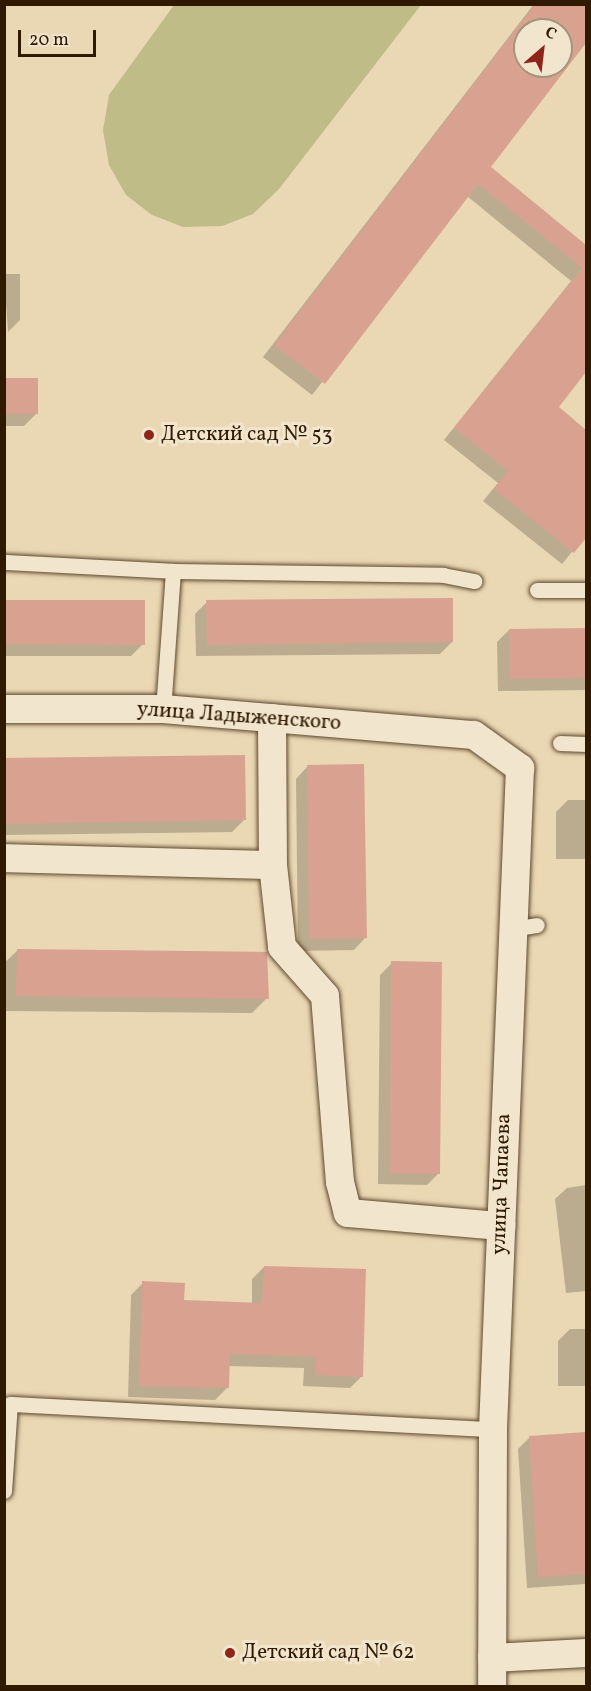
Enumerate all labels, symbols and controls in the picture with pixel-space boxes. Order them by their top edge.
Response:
scale bar [21,18,99,56]
north arrow [513,18,573,78]
text: С [541,22,560,46]
text: 20 m [29,28,69,53]
place label: Детский сад № 53 [161,422,332,448]
marker: Детский сад № 53 [142,428,156,442]
street label: улица Ладыженского [136,697,342,737]
street label: улица Чапаева [487,1113,517,1255]
place label: Детский сад № 62 [242,1640,414,1666]
marker: Детский сад № 62 [223,1646,237,1660]

